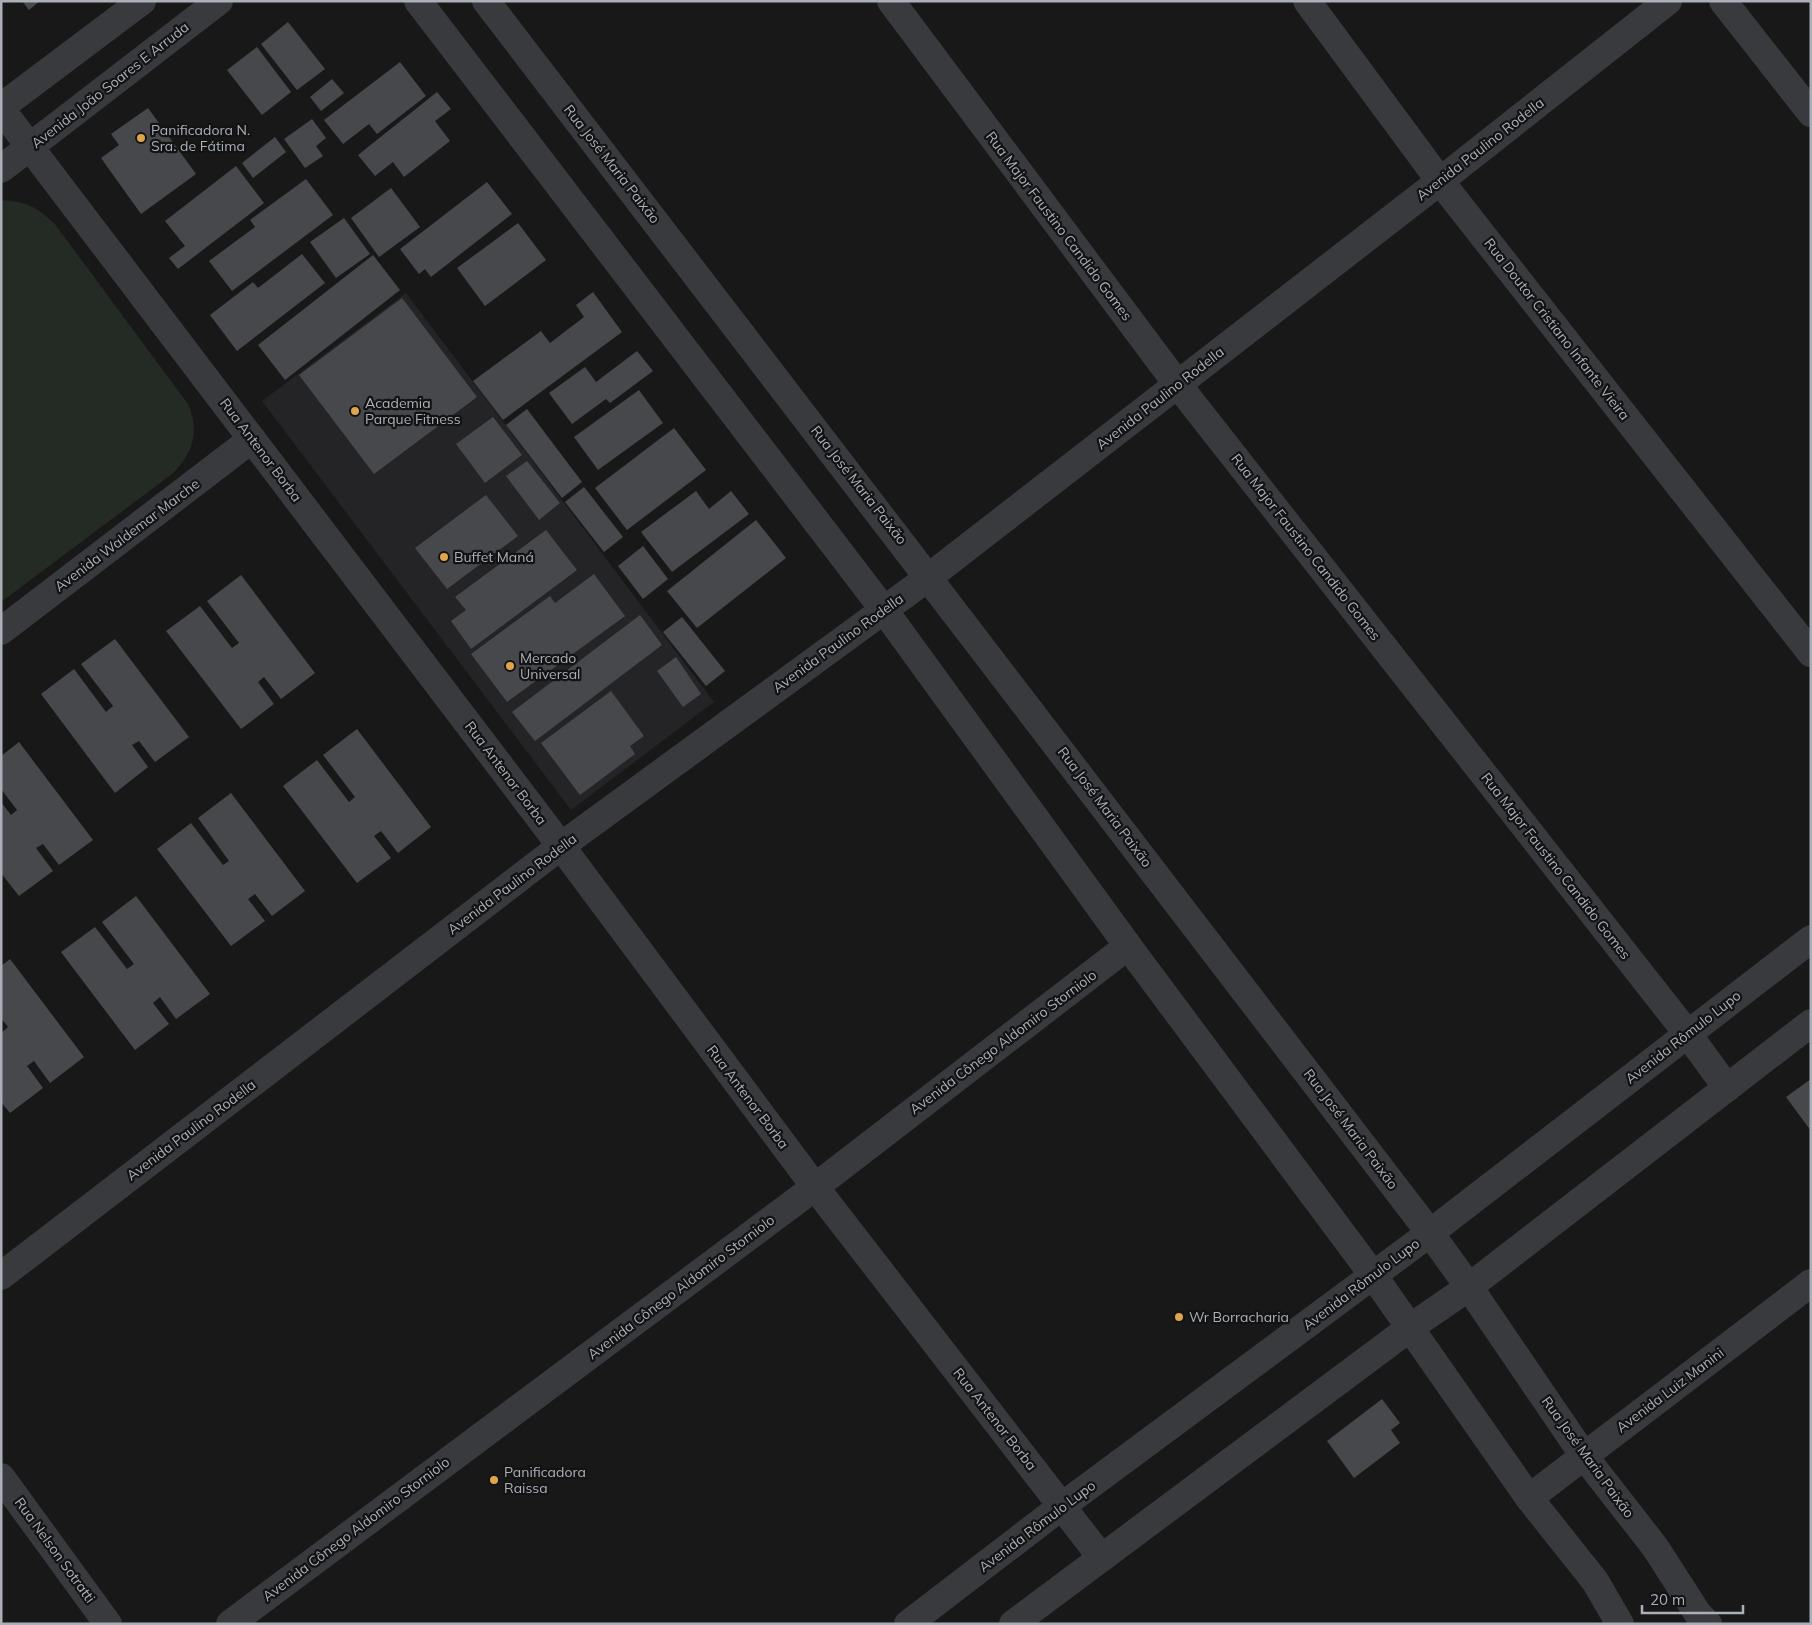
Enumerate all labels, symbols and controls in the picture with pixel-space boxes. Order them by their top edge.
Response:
street label: Avenida João Soares E Arruda [28,18,192,152]
street label: Avenida Paulino Rodella [1413,94,1547,204]
street label: Rua José Maria Paixão [560,101,664,227]
place label: Panificadora N. Sra. de Fátima [151,121,250,155]
street label: Rua Major Faustino Candido Gomes [982,128,1136,324]
marker: Panificadora N. Sra. de Fátima [135,132,147,144]
street label: Rua Doutor Cristiano Infante Vieira [1480,234,1634,424]
street label: Avenida Paulino Rodella [1093,343,1227,453]
place label: Academia Parque Fitness [365,394,461,428]
street label: Rua Antenor Borba [216,395,306,505]
marker: Academia Parque Fitness [349,405,361,417]
street label: Rua José Maria Paixão [807,422,911,548]
street label: Rua Major Faustino Candido Gomes [1227,450,1385,644]
street label: Avenida Waldemar Marche [51,475,203,595]
place label: Buffet Maná [454,548,534,566]
marker: Buffet Maná [438,551,450,563]
street label: Avenida Paulino Rodella [769,590,907,696]
place label: Mercado Universal [520,649,580,683]
marker: Mercado Universal [504,660,516,672]
street label: Rua Antenor Borba [461,718,551,828]
street label: Rua José Maria Paixão [1054,743,1156,871]
street label: Rua Major Faustino Candido Gomes [1477,769,1635,963]
street label: Avenida Paulino Rodella [444,829,580,939]
street label: Avenida Cônego Aldomiro Storniolo [906,966,1100,1118]
street label: Avenida Rômulo Lupo [1622,986,1744,1088]
street label: Rua Antenor Borba [703,1042,793,1152]
street label: Rua José Maria Paixão [1300,1065,1402,1193]
street label: Avenida Paulino Rodella [123,1075,259,1185]
street label: Avenida Cônego Aldomiro Storniolo [584,1211,778,1363]
street label: Avenida Rômulo Lupo [1299,1234,1423,1334]
place label: Wr Borracharia [1189,1308,1289,1326]
marker: Wr Borracharia [1173,1311,1185,1323]
street label: Avenida Luiz Manini [1613,1344,1727,1436]
street label: Rua Antenor Borba [949,1364,1041,1474]
street label: Rua José Maria Paixão [1538,1393,1638,1521]
street label: Avenida Cônego Aldomiro Storniolo [259,1453,453,1605]
place label: Panificadora Raissa [504,1463,586,1497]
marker: Panificadora Raissa [488,1474,500,1486]
street label: Avenida Rômulo Lupo [975,1476,1099,1576]
street label: Rua Nelson Sotratti [11,1494,99,1606]
scale bar [1642,1582,1743,1614]
text: 20 m [1650,1590,1685,1609]

